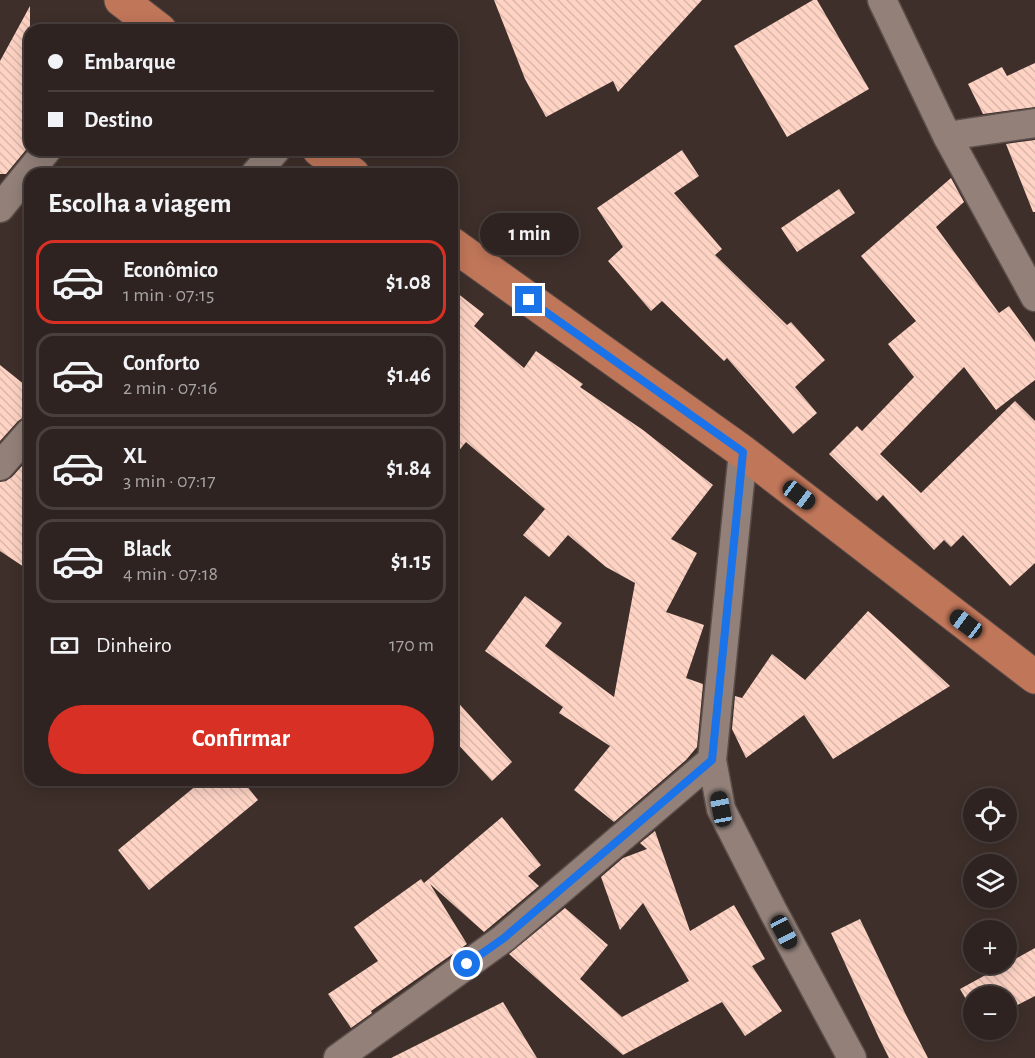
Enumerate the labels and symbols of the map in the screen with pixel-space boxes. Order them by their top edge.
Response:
callout: 1 min [480,213,578,255]
route end [515,286,542,313]
car [779,477,819,513]
car [946,606,986,642]
car [709,790,733,828]
car [768,912,800,952]
route start [453,950,480,977]

